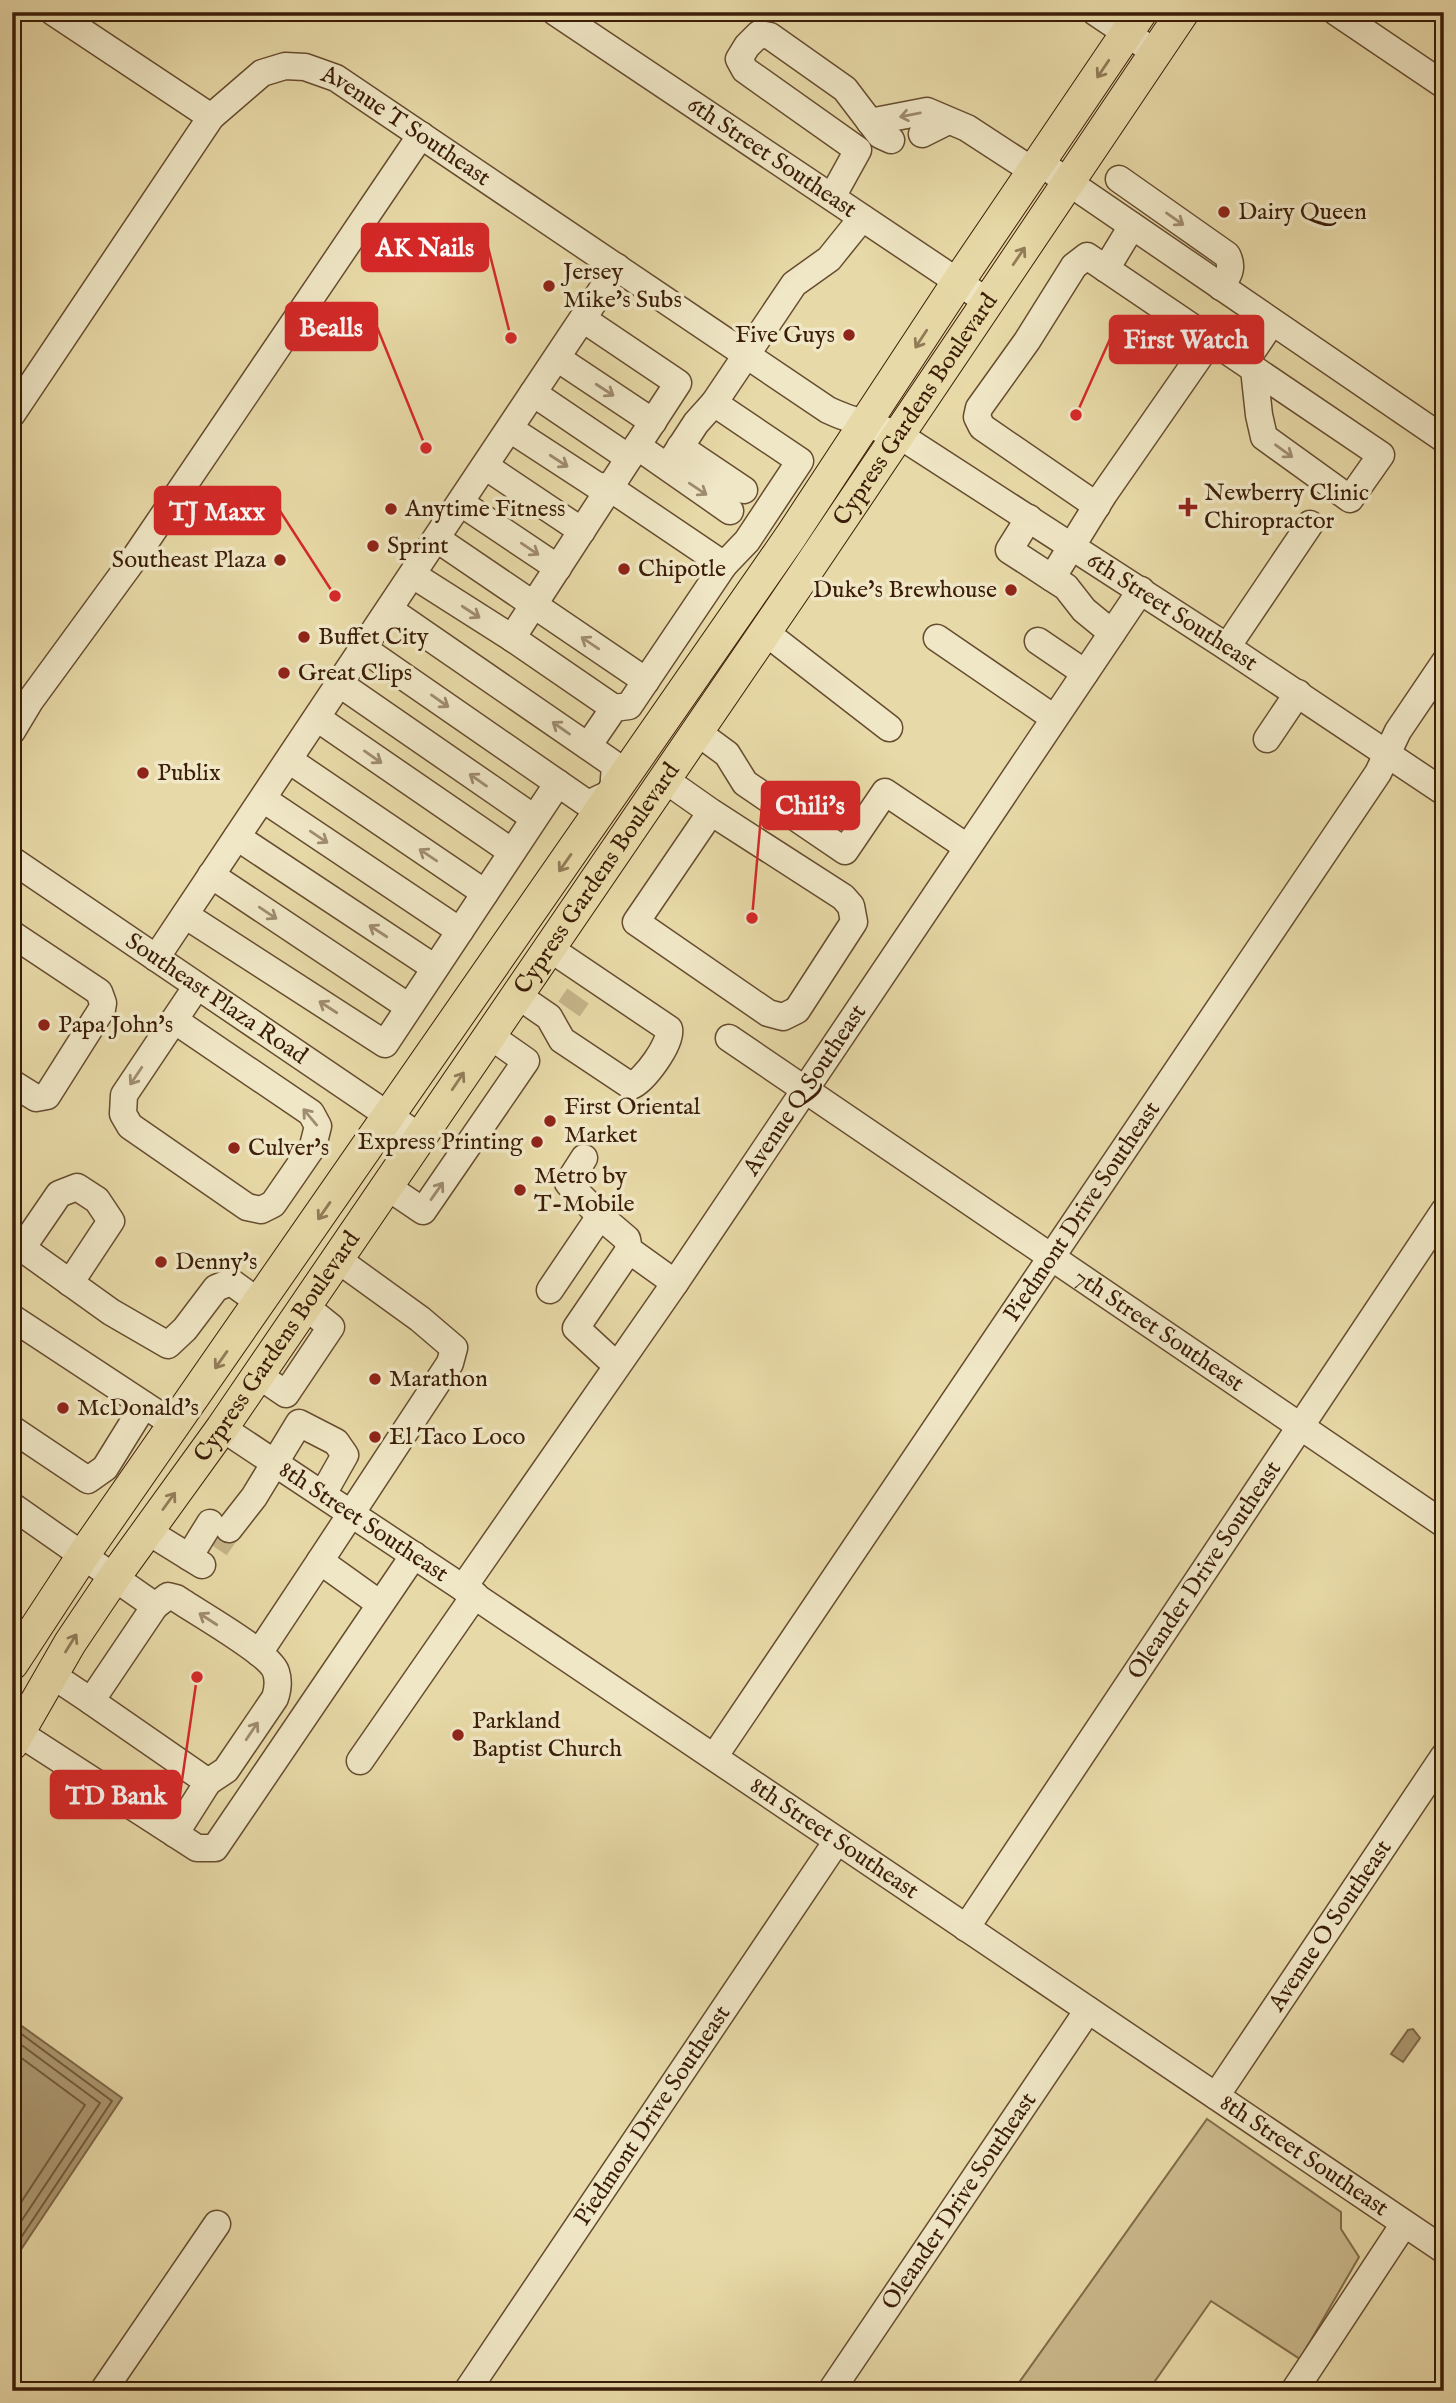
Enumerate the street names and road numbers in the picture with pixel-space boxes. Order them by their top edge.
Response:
street label: Avenue T Southeast [316,58,497,193]
street label: 6th Street Southeast [681,89,863,225]
street label: Cypress Gardens Boulevard [826,287,1005,532]
street label: 6th Street Southeast [1081,545,1264,679]
street label: Cypress Gardens Boulevard [507,757,687,1000]
street label: Southeast Plaza Road [119,926,314,1072]
street label: Avenue Q Southeast [735,998,873,1183]
street label: Piedmont Drive Southeast [997,1095,1167,1328]
street label: Cypress Gardens Boulevard [187,1225,367,1468]
street label: 7th Street Southeast [1068,1262,1250,1399]
street label: 8th Street Southeast [273,1455,454,1589]
street label: Oleander Drive Southeast [1121,1455,1288,1685]
street label: 8th Street Southeast [744,1770,925,1906]
street label: Avenue O Southeast [1261,1834,1399,2018]
street label: Piedmont Drive Southeast [567,1999,738,2232]
street label: Oleander Drive Southeast [875,2086,1044,2316]
street label: 8th Street Southeast [1214,2088,1395,2224]

